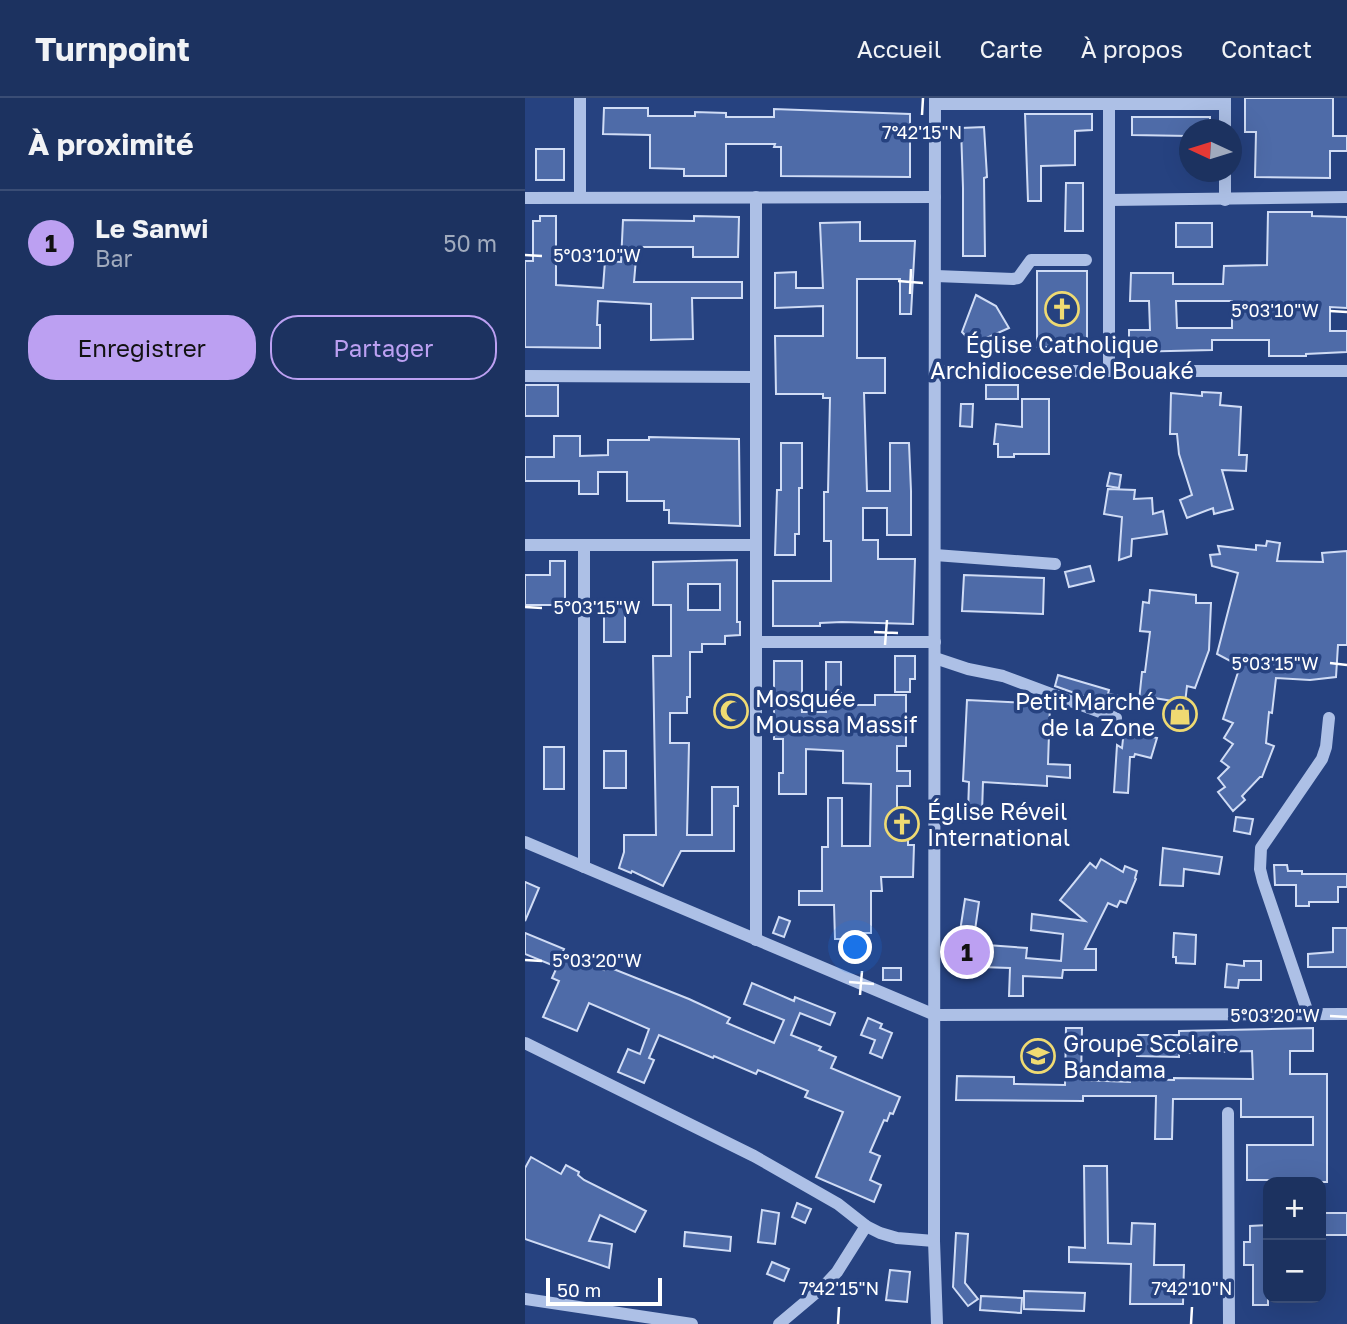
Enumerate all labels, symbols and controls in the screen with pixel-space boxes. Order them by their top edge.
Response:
text: Turnpoint [35,29,190,68]
text: Accueil [857,34,941,63]
text: Carte [979,34,1043,63]
text: À propos [1081,34,1183,63]
text: Contact [1221,34,1312,63]
north arrow [1179,119,1242,182]
text: 7°42'15"N [882,121,962,143]
text: À proximité [28,126,194,162]
text: Le Sanwi [95,213,208,244]
text: 1 [45,229,57,257]
text: 50 m [443,229,497,257]
text: Bar [95,244,132,272]
text: 5°03'10"W [553,244,641,266]
church icon: Église Catholique Archidiocese de Bouaké [1043,290,1081,328]
text: 5°03'10"W [1231,299,1319,321]
button: Enregistrer [28,315,256,380]
button: Partager [270,315,497,380]
place label: Église Catholique Archidiocese de Bouaké [930,330,1194,384]
text: 5°03'15"W [554,596,640,618]
text: 5°03'15"W [1232,652,1318,674]
place label: Mosquée Moussa Massif [755,684,917,738]
place label: Petit Marché de la Zone [1015,687,1155,741]
mosque icon: Mosquée Moussa Massif [712,692,750,730]
shop icon: Petit Marché de la Zone [1161,695,1199,733]
place label: Église Réveil International [927,797,1070,851]
church icon: Église Réveil International [883,805,921,843]
pin: 1 [944,926,990,978]
your location [838,930,872,964]
text: 5°03'20"W [552,949,642,971]
text: 5°03'20"W [1230,1004,1320,1026]
place label: Groupe Scolaire Bandama [1063,1029,1239,1083]
school or university icon: Groupe Scolaire Bandama [1019,1037,1057,1075]
map controls [1263,1177,1326,1303]
button: + [1263,1177,1326,1240]
button: − [1263,1240,1326,1303]
scale bar [546,1275,661,1307]
text: 7°42'15"N [799,1277,879,1299]
text: 7°42'10"N [1152,1277,1232,1299]
text: 50 m [557,1278,601,1301]

